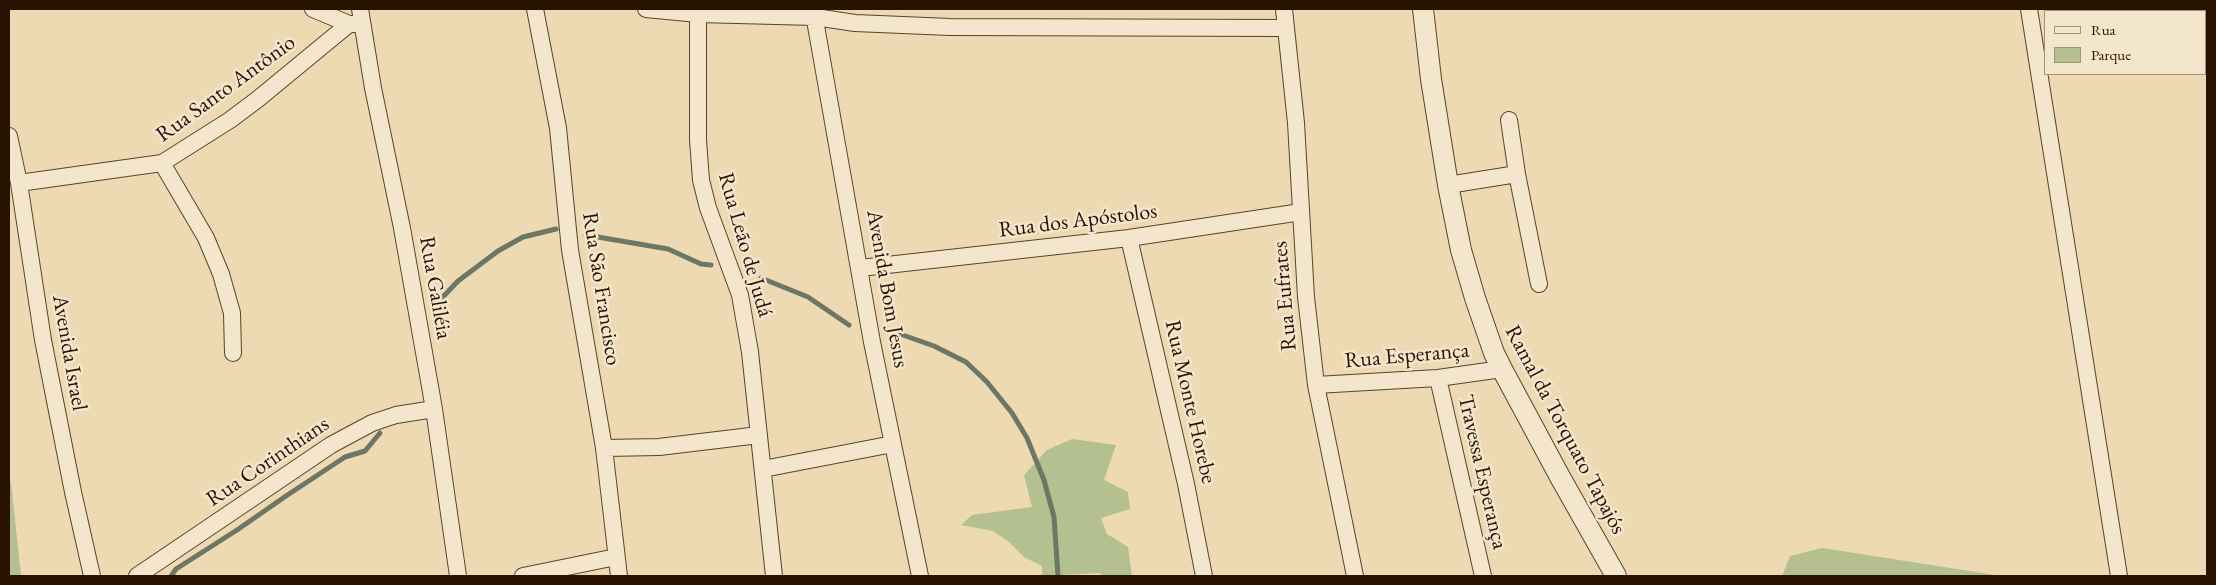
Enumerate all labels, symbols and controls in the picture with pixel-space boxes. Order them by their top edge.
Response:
legend [2044,10,2206,75]
text: Rua [2091,20,2116,39]
street label: Rua Santo Antônio [151,30,301,148]
text: Parque [2091,45,2131,64]
street label: Rua Leão de Judá [712,170,778,320]
street label: Rua dos Apóstolos [997,198,1159,244]
street label: Avenida Bom Jesus [860,208,914,370]
street label: Rua São Francisco [576,211,626,367]
street label: Rua Galiléia [413,235,457,341]
street label: Rua Eufrates [1267,240,1303,352]
street label: Avenida Israel [46,293,92,413]
street label: Rua Monte Horebe [1158,318,1222,486]
street label: Ramal da Torquato Tapajós [1499,321,1631,539]
street label: Rua Esperança [1344,337,1470,375]
street label: Travessa Esperança [1451,392,1513,552]
street label: Rua Corinthians [202,411,334,513]

